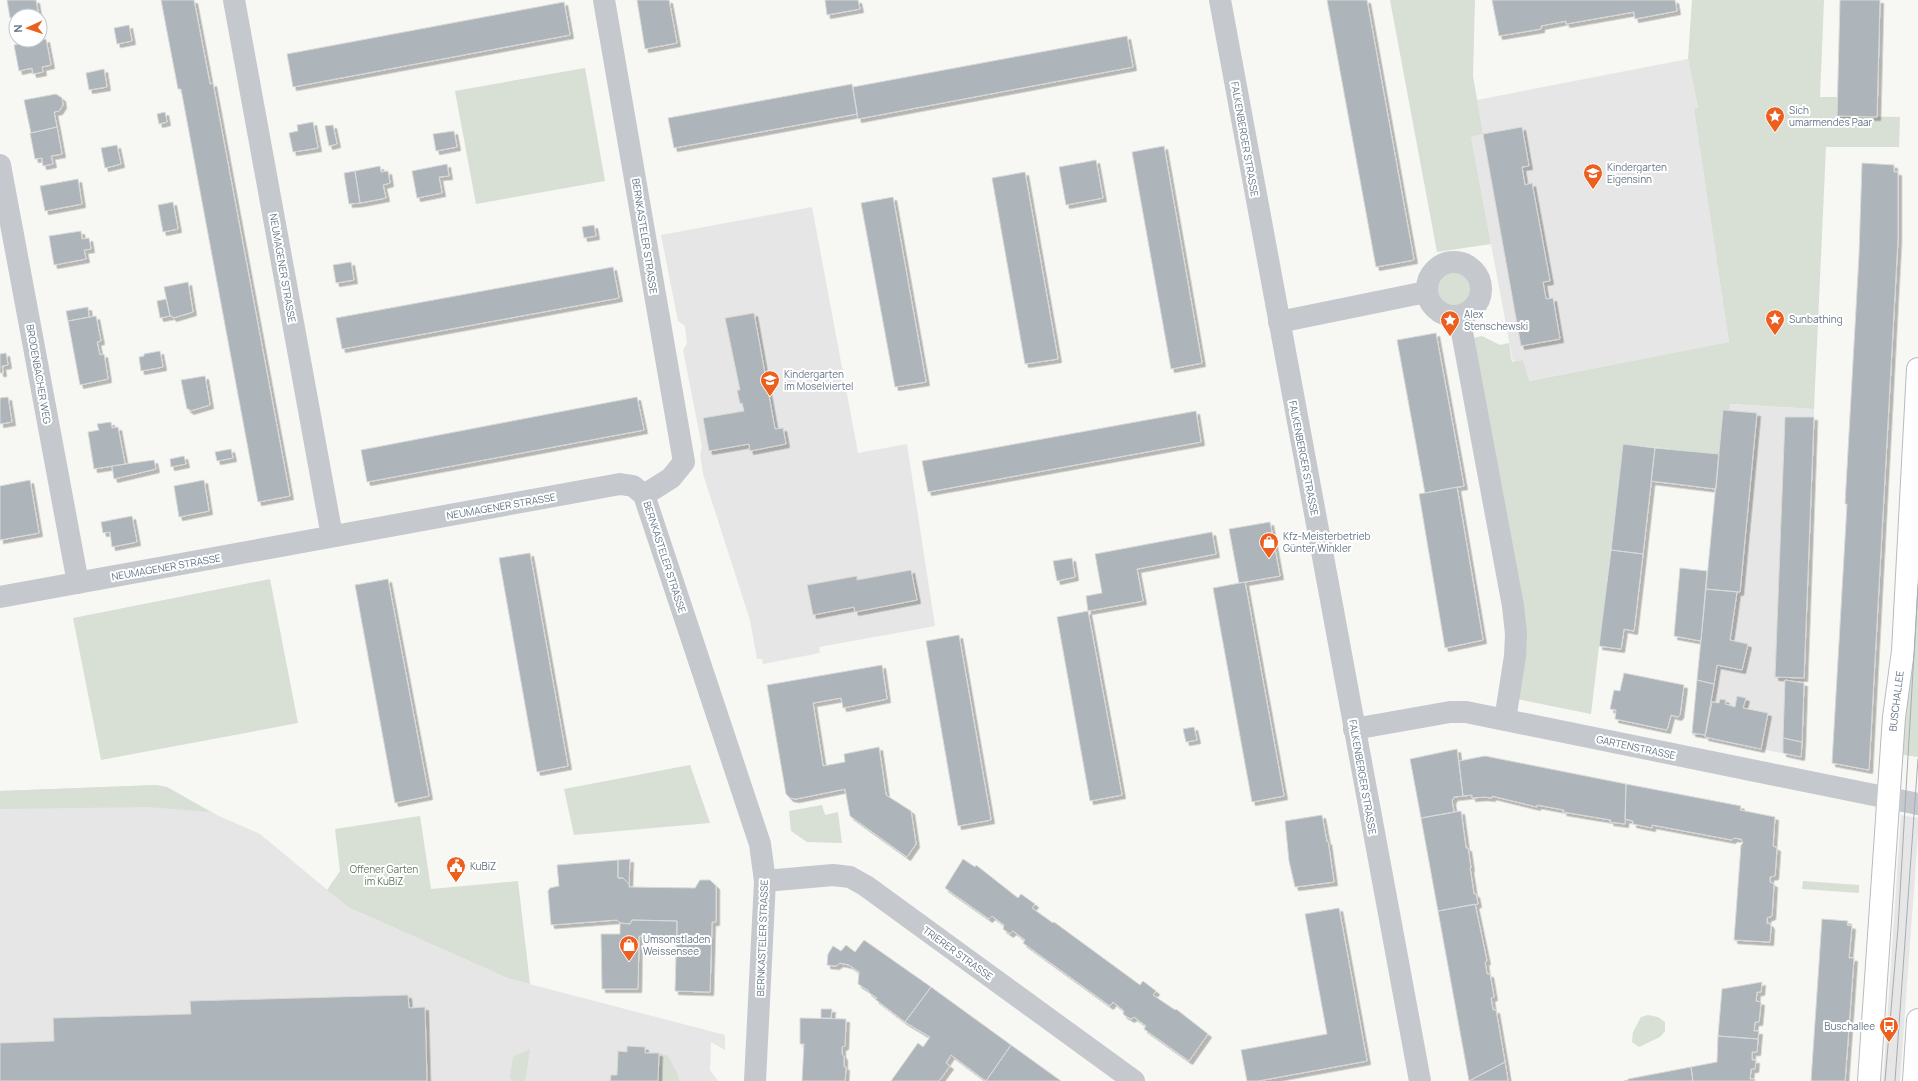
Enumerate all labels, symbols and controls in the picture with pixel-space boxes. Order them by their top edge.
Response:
north arrow [8,8,48,48]
text: N [10,24,25,33]
street label: FALKENBERGER STRASSE [1228,80,1262,198]
place label: Sich umarmendes Paar [1789,103,1873,129]
place icon: Sich umarmendes Paar [1764,105,1786,133]
place label: Kindergarten Eigensinn [1607,160,1667,186]
school or university icon: Kindergarten Eigensinn [1582,162,1604,190]
street label: BERNKASTELER STRASSE [629,177,661,295]
street label: NEUMAGENER STRASSE [267,212,300,324]
place label: Alex Stenschewski [1464,307,1528,333]
place icon: Sunbathing [1764,308,1786,336]
place icon: Alex Stenschewski [1439,309,1461,337]
place label: Sunbathing [1789,312,1843,326]
street label: BRODENBACHER WEG [23,323,55,425]
place label: Kindergarten im Moselviertel [784,367,853,393]
school or university icon: Kindergarten im Moselviertel [759,369,781,397]
street label: FALKENBERGER STRASSE [1286,399,1322,517]
street label: NEUMAGENER STRASSE [445,489,557,522]
street label: BERNKASTELER STRASSE [640,499,690,615]
place label: Kfz-Meisterbetrieb Günter Winkler [1283,529,1371,555]
shop icon: Kfz-Meisterbetrieb Günter Winkler [1258,531,1280,559]
street label: NEUMAGENER STRASSE [110,550,222,583]
street label: BUSCHALLEE [1885,670,1907,732]
street label: FALKENBERGER STRASSE [1346,718,1380,836]
street label: GARTENSTRASSE [1595,732,1677,762]
public building icon: KuBiZ [445,855,467,883]
place label: KuBiZ [470,859,496,873]
park label: Offener Garten im KuBiZ [350,862,418,888]
street label: BERNKASTELER STRASSE [753,879,771,997]
street label: TRIERER STRASSE [920,923,996,983]
place label: Umsonstladen Weissensee [643,932,710,958]
shop icon: Umsonstladen Weissensee [618,934,640,962]
bus stop icon: Buschallee [1878,1015,1900,1043]
place label: Buschallee [1824,1019,1875,1033]

